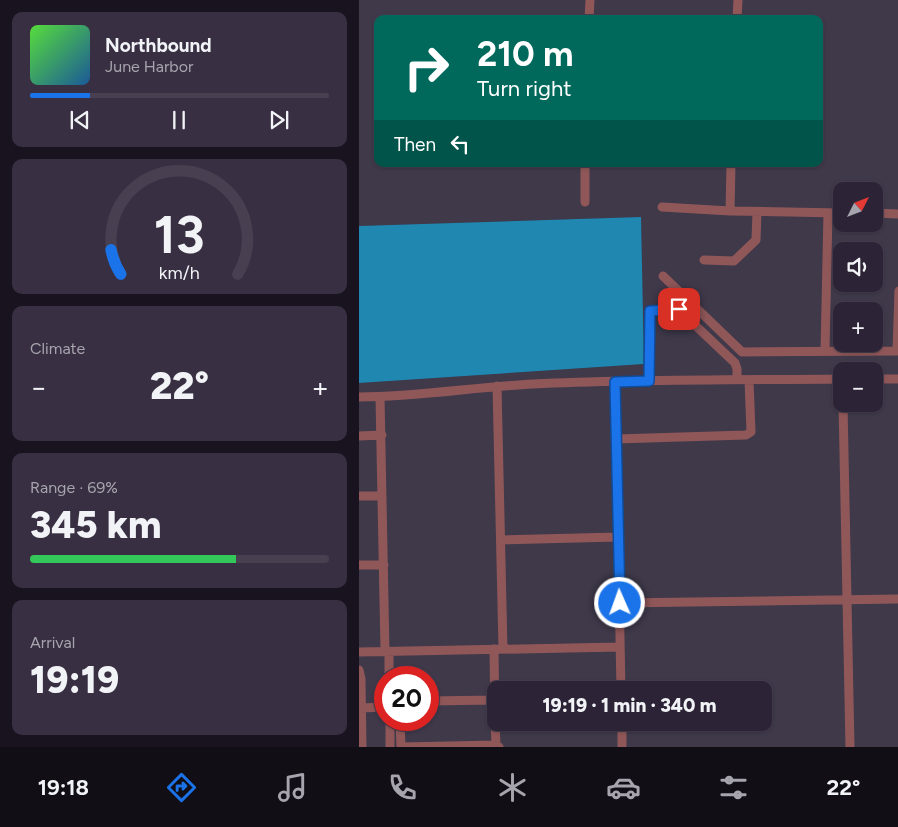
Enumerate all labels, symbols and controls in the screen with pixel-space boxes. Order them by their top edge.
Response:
text: 210 m [477,33,574,75]
text: Northbound [105,34,212,57]
icon: right [394,35,459,100]
text: June Harbor [105,57,193,76]
text: Turn right [477,75,572,102]
icon: previous [66,106,94,134]
icon: pause [165,106,193,134]
icon: next [265,106,293,134]
icon: left [446,130,474,158]
text: Then [394,133,436,156]
north arrow [833,182,883,232]
map controls [833,182,883,412]
text: 13 [154,204,205,266]
button: sound [833,242,883,292]
text: km/h [159,262,200,283]
pin [658,288,700,330]
icon: arrive [665,295,693,323]
button: + [833,302,883,352]
text: Climate [30,339,85,358]
button: − [833,362,883,412]
text: 22° [150,363,209,409]
text: − [30,370,47,404]
text: + [312,370,329,404]
text: Range · 69% [30,478,118,497]
text: 345 km [30,502,162,548]
position arrow [593,576,645,628]
text: Arrival [30,633,75,652]
text: 19:19 [30,657,119,703]
speed limit sign: 20 [374,666,439,731]
text: 19:19 · 1 min · 340 m [542,694,717,717]
icon: directions [164,770,199,805]
icon: music [275,770,310,805]
icon: phone [385,770,420,805]
icon: climate [495,770,530,805]
icon: car [606,770,641,805]
icon: filters [716,770,751,805]
text: 19:18 [38,774,89,801]
text: 22° [827,774,860,801]

